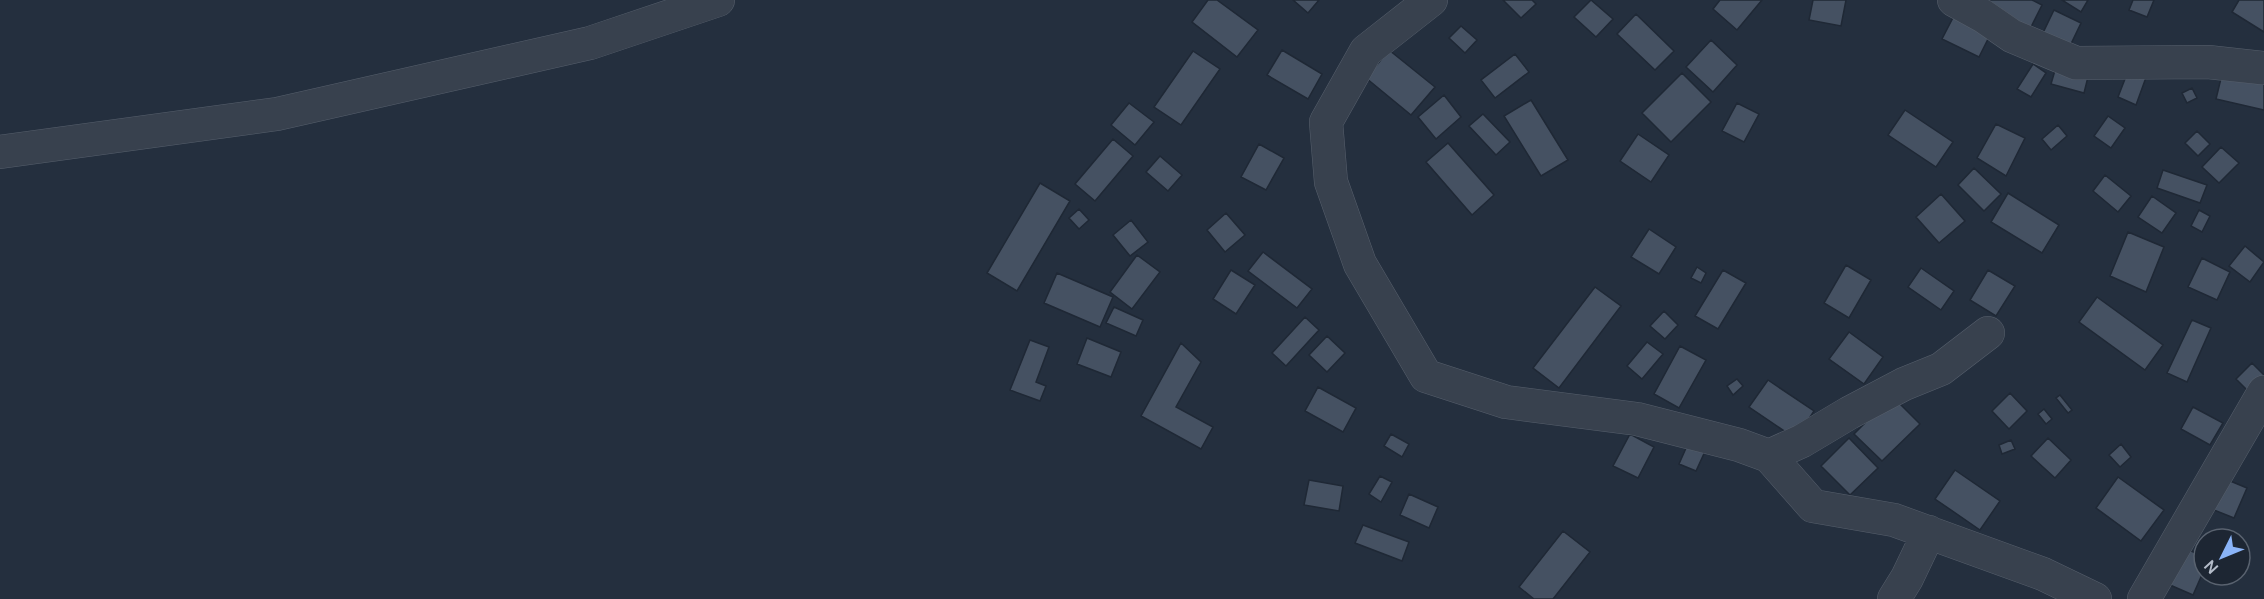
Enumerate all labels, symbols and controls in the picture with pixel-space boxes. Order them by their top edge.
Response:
north arrow [2192,527,2252,587]
text: N [2199,556,2223,579]

